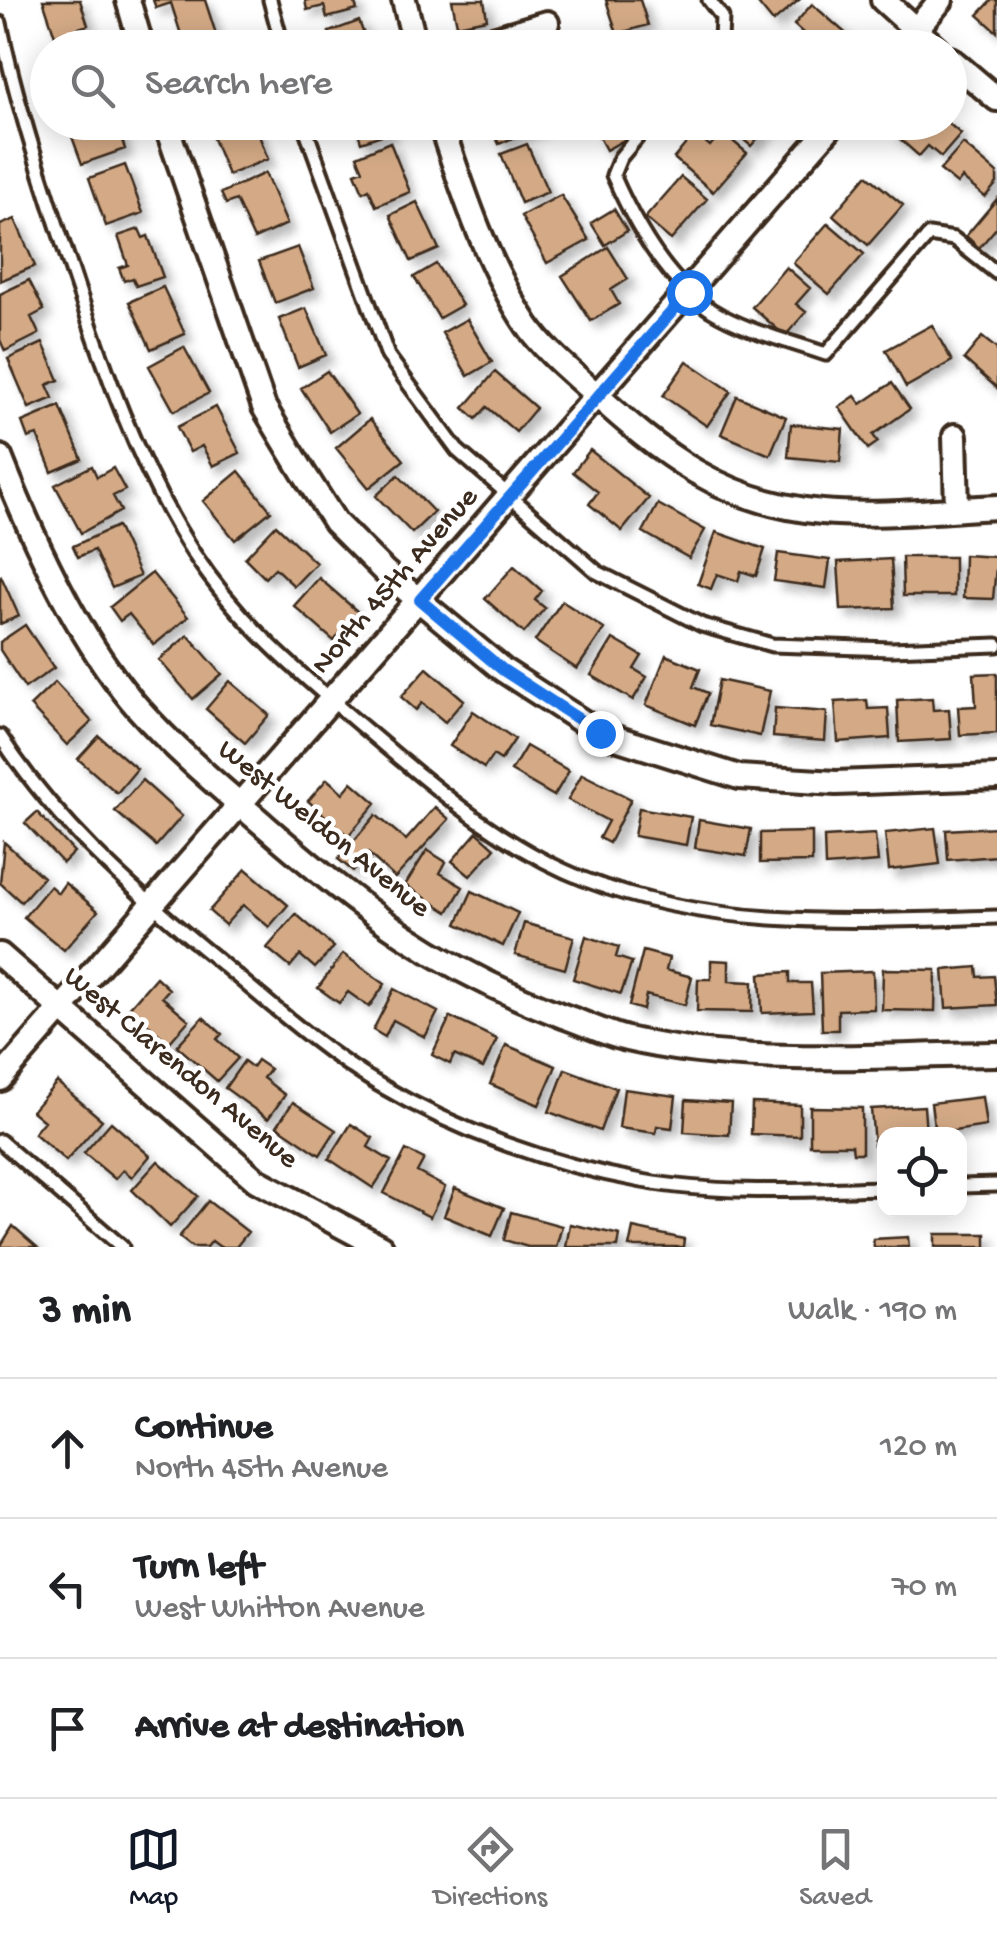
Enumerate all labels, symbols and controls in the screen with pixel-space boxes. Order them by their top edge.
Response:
search box [30,30,967,140]
icon: search [65,58,120,113]
text: Search here [145,63,332,107]
route start [667,270,713,316]
street label: North 45th Avenue [305,481,487,683]
route end [578,711,624,757]
street label: West Weldon Avenue [210,733,437,927]
street label: West Clarendon Avenue [55,960,305,1178]
map controls [877,1127,967,1217]
button: locate [877,1127,967,1217]
text: 3 min [40,1288,131,1337]
text: Walk · 190 m [788,1293,957,1331]
text: Continue [135,1407,273,1451]
icon: ahead [40,1421,95,1476]
text: 120 m [880,1429,957,1467]
text: North 45th Avenue [135,1451,388,1489]
text: Turn left [135,1547,263,1591]
icon: left [40,1561,95,1616]
text: 70 m [892,1569,957,1607]
text: West Whitton Avenue [135,1591,424,1629]
icon: arrive [40,1701,95,1756]
text: Arrive at destination [135,1706,464,1750]
tab: Map [126,1822,181,1915]
tab: Directions [433,1822,547,1915]
tab: Saved [799,1822,871,1915]

